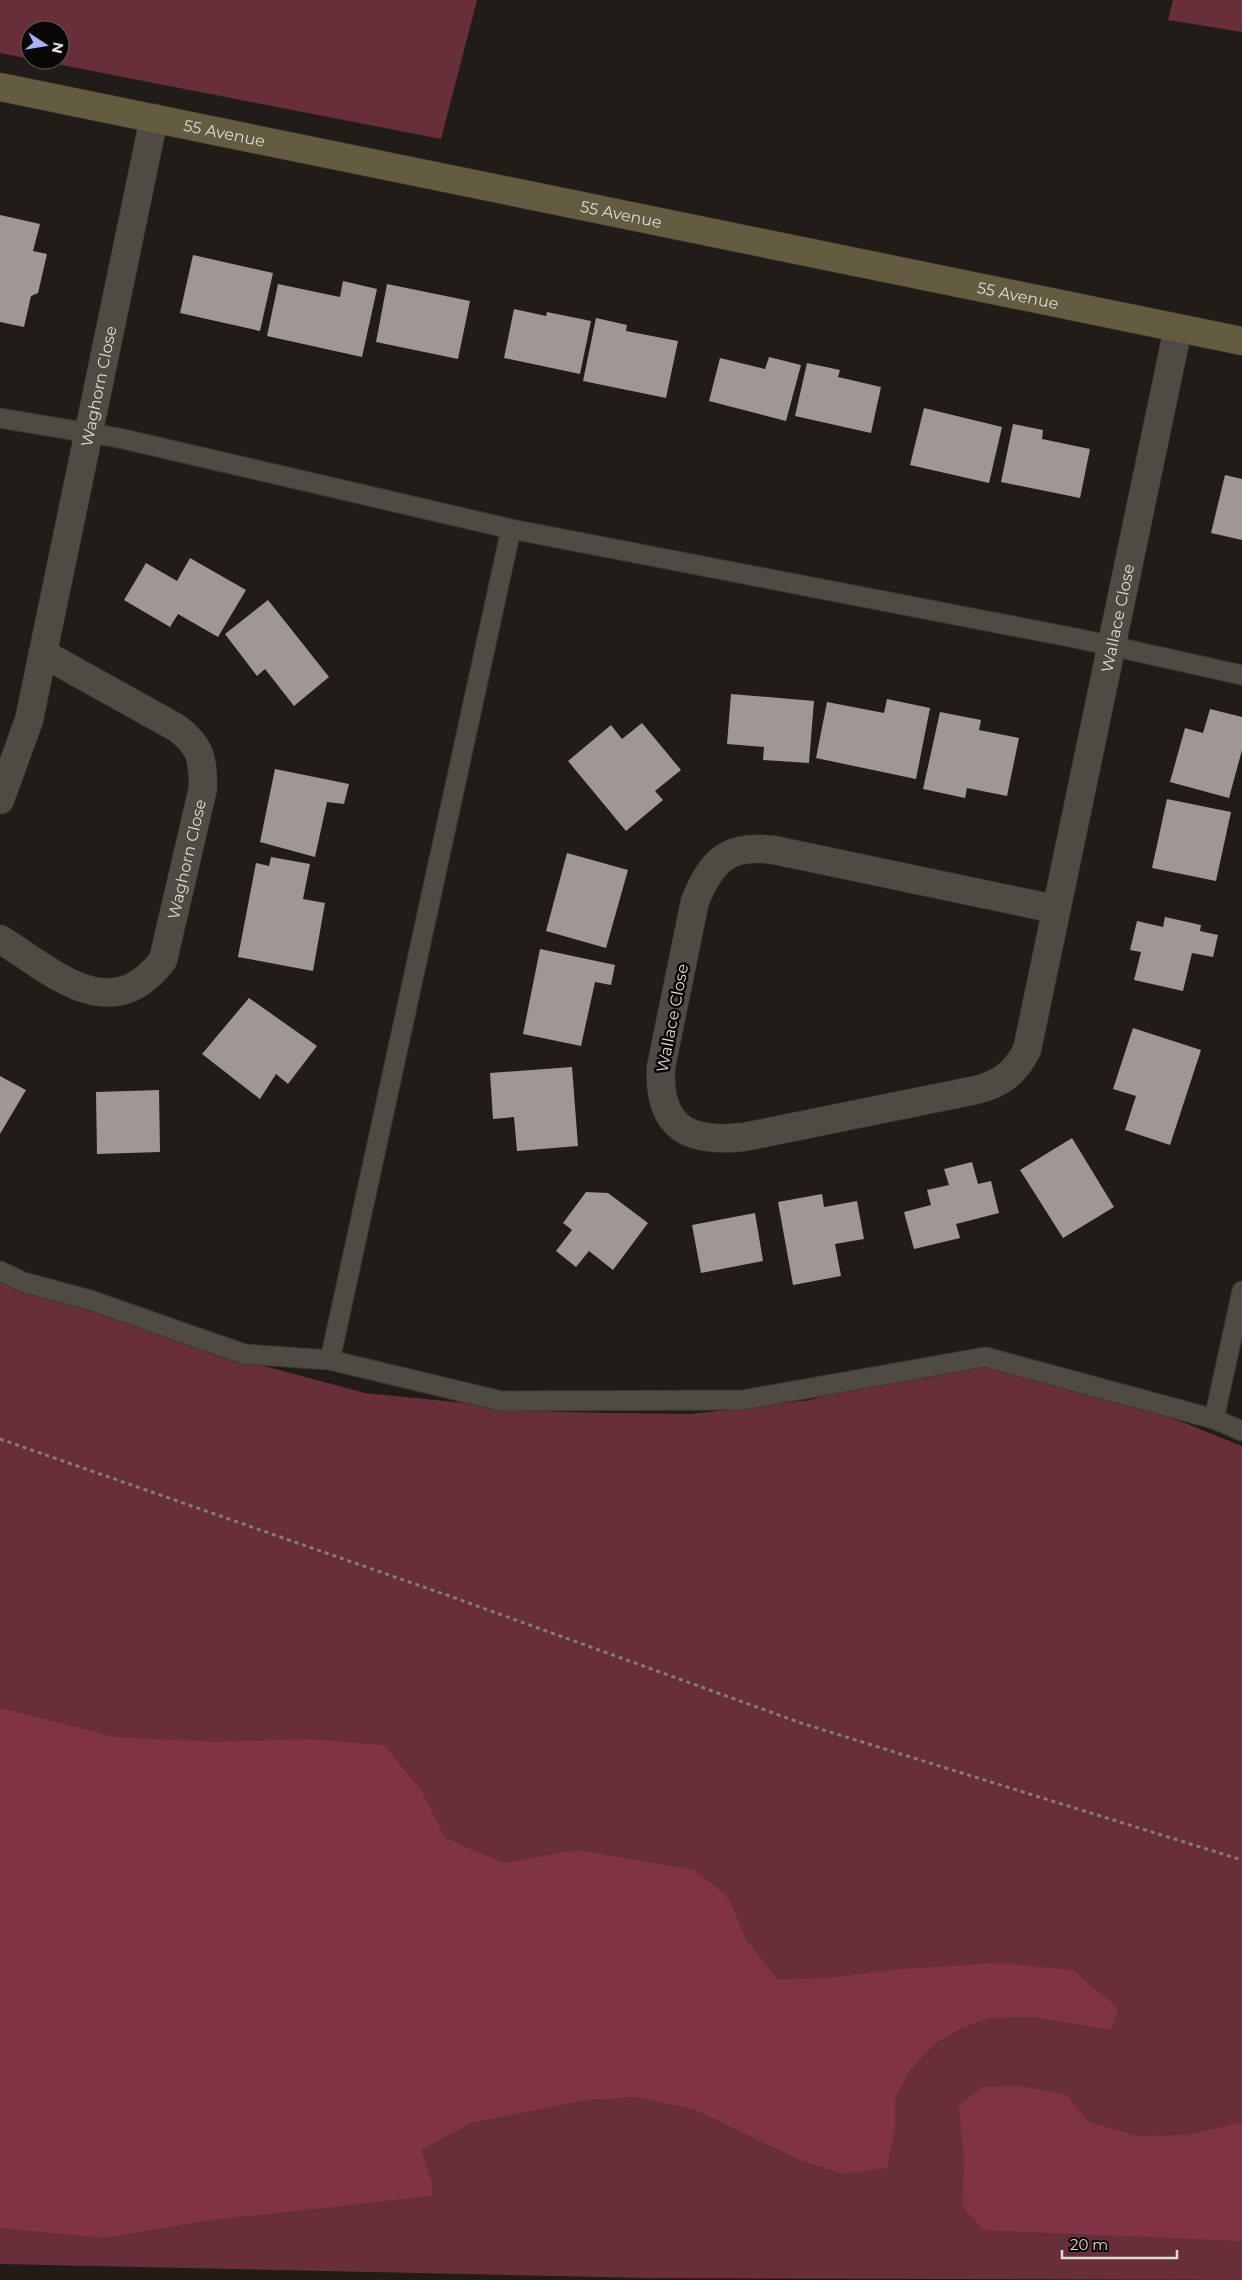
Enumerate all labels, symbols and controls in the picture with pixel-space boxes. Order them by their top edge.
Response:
north arrow [20,20,70,70]
text: N [48,40,68,55]
street label: 55 Avenue [182,116,267,151]
street label: 55 Avenue [579,197,663,232]
street label: 55 Avenue [975,278,1060,313]
street label: Waghorn Close [77,324,121,448]
street label: Wallace Close [1097,562,1138,674]
street label: Waghorn Close [164,797,210,921]
street label: Wallace Close [653,962,692,1074]
scale bar [1062,2228,1177,2260]
text: 20 m [1070,2235,1108,2254]

